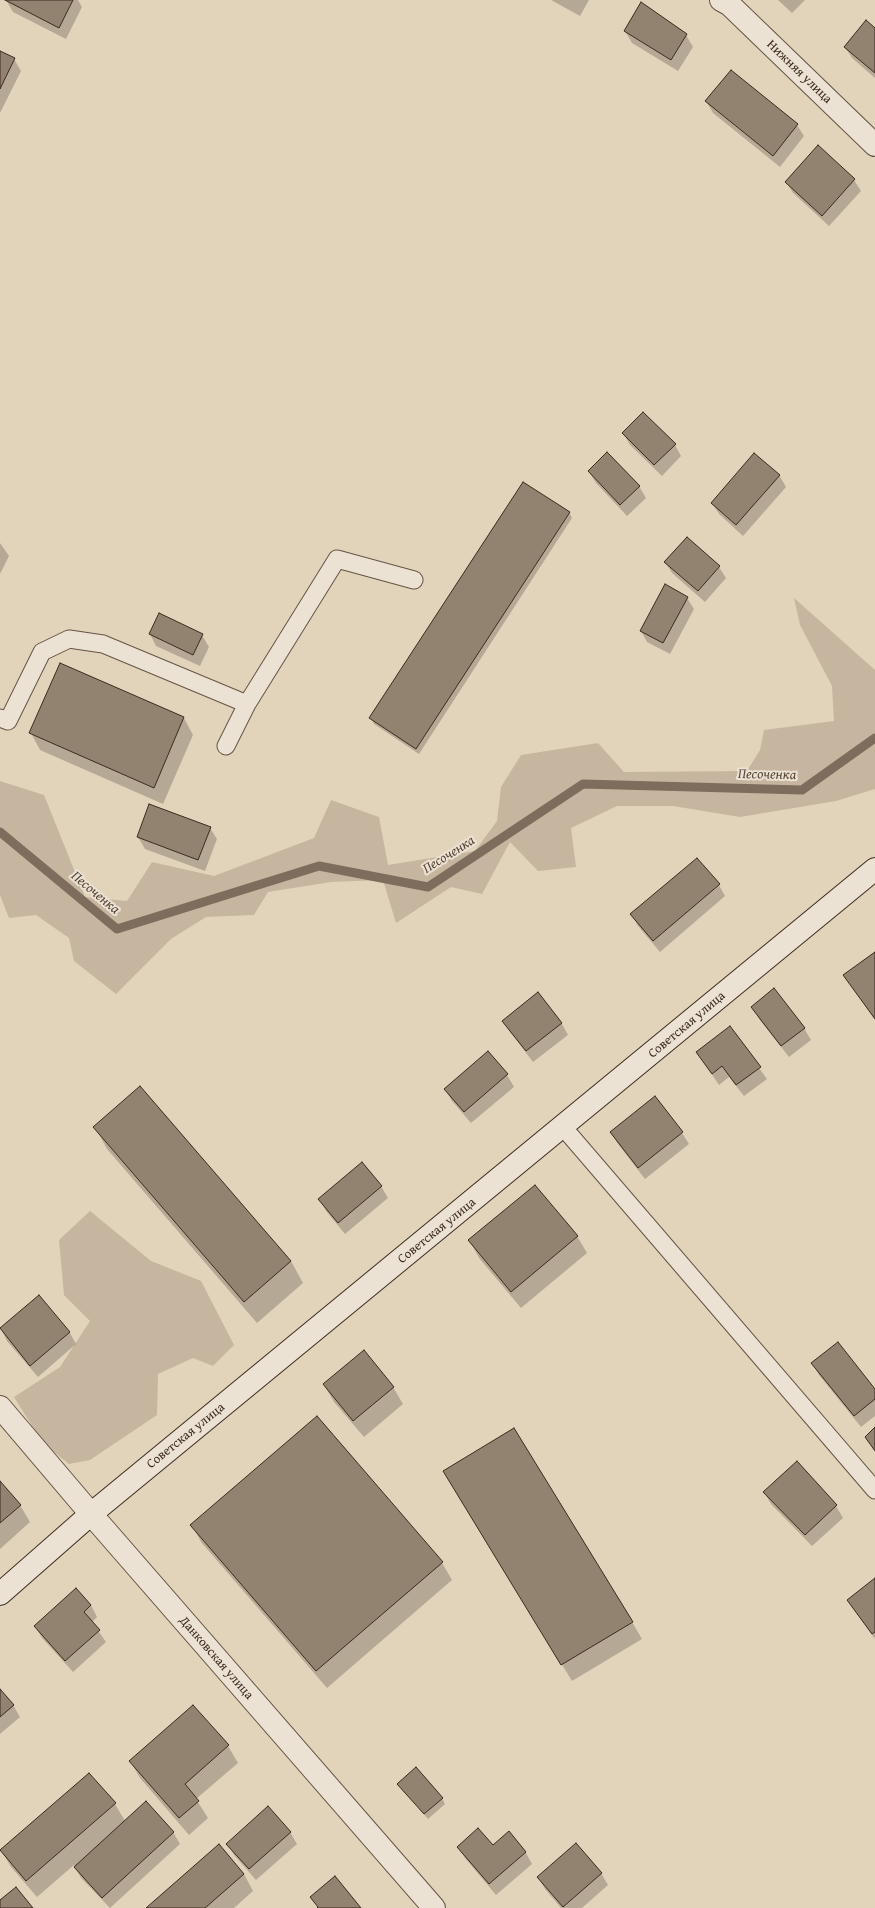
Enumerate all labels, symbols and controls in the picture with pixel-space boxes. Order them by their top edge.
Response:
street label: Нижняя улица [763,37,835,107]
water label: Песоченка [738,766,796,784]
water label: Песоченка [420,832,478,878]
water label: Песоченка [67,868,123,918]
street label: Советская улица [645,988,729,1062]
street label: Советская улица [395,1195,479,1267]
street label: Советская улица [144,1400,228,1472]
street label: Данковская улица [176,1613,256,1703]

